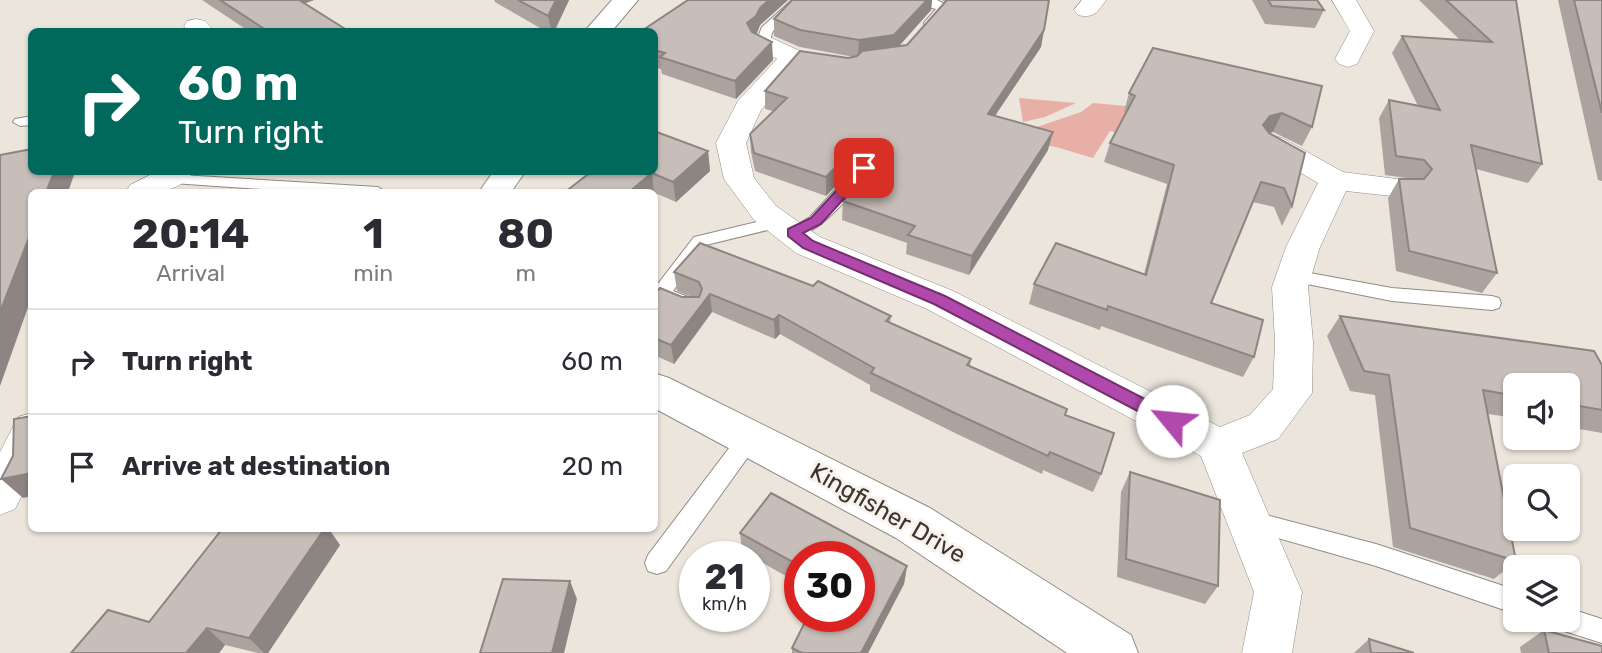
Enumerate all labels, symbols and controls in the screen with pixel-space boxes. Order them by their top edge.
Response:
text: 60 m [178,54,299,112]
icon: right [63,56,154,147]
text: Turn right [178,113,323,151]
pin [834,138,894,198]
icon: arrive [845,149,883,187]
text: 20:14 [132,209,250,259]
text: 1 [363,209,384,259]
text: 80 [497,209,554,259]
text: Arrival [156,259,225,287]
text: min [353,259,393,287]
text: m [515,259,536,287]
icon: right [63,343,101,381]
text: Turn right [122,346,252,377]
text: 60 m [561,346,623,377]
map controls [1503,373,1580,632]
button: sound [1503,373,1580,450]
position arrow [1135,384,1209,458]
icon: arrive [63,448,101,486]
text: Arrive at destination [122,451,390,482]
text: 20 m [562,451,623,482]
street label: Kingfisher Drive [805,457,971,569]
button: search [1503,464,1580,541]
speed limit sign: 30 [784,541,875,632]
button: layers [1503,555,1580,632]
text: 21 [704,556,745,598]
text: km/h [702,593,747,615]

